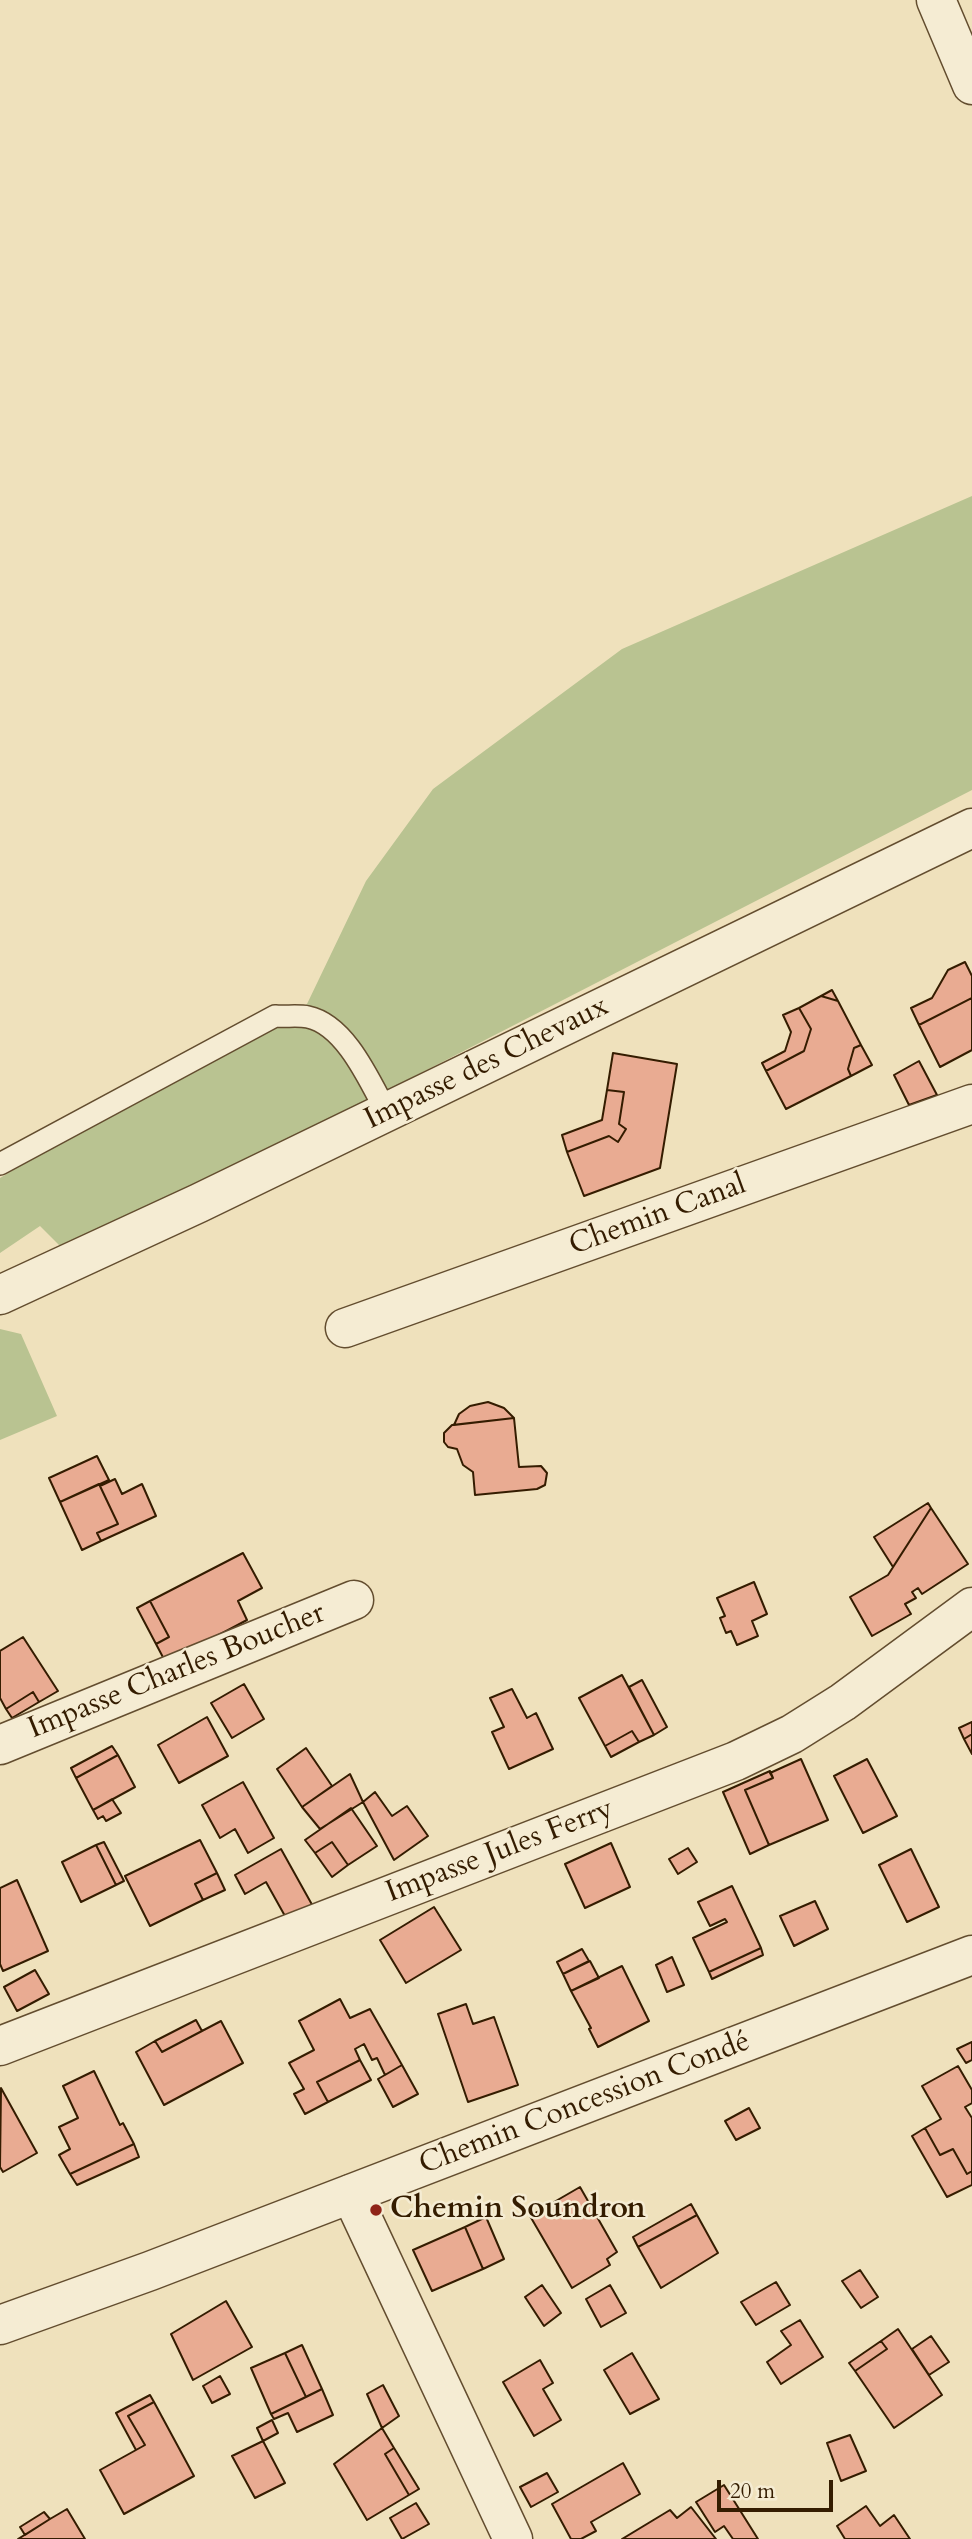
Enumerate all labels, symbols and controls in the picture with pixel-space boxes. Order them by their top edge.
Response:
street label: Impasse des Chevaux [359,989,615,1139]
street label: Chemin Canal [565,1167,751,1265]
street label: Impasse Charles Boucher [23,1596,331,1748]
street label: Impasse Jules Ferry [381,1792,619,1912]
street label: Chemin Concession Condé [415,2024,755,2184]
place label: Chemin Soundron [390,2192,646,2228]
marker: Chemin Soundron [368,2202,384,2218]
scale bar [720,2466,836,2510]
text: 20 m [730,2477,775,2506]

